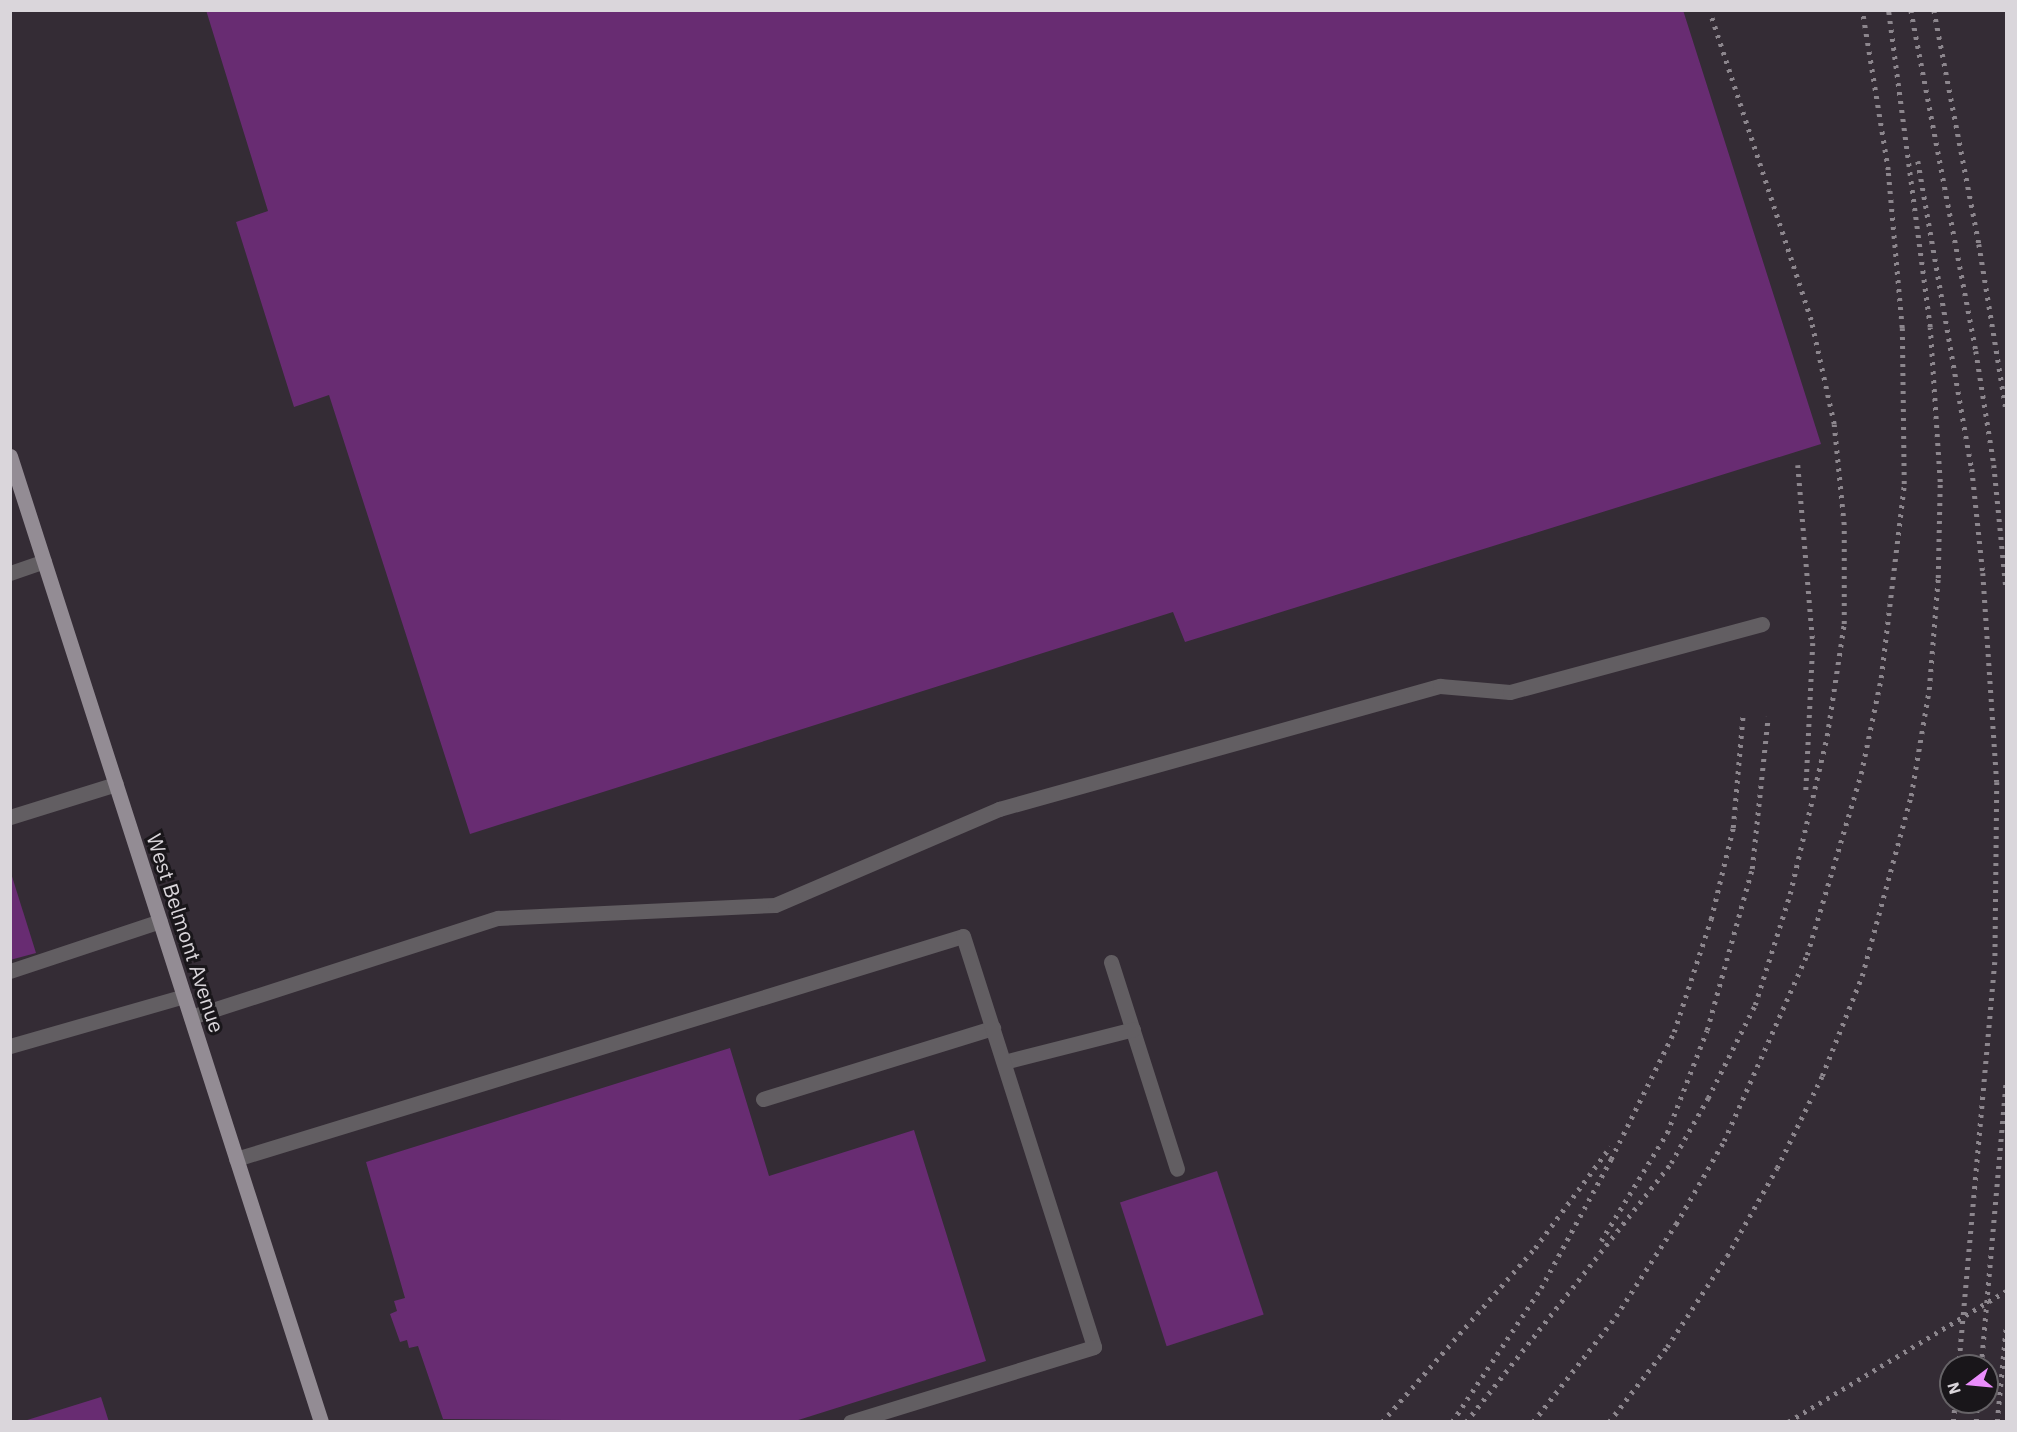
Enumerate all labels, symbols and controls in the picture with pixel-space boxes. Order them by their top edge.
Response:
street label: West Belmont Avenue [142,830,230,1036]
north arrow [1939,1354,1999,1414]
text: N [1942,1380,1965,1397]

